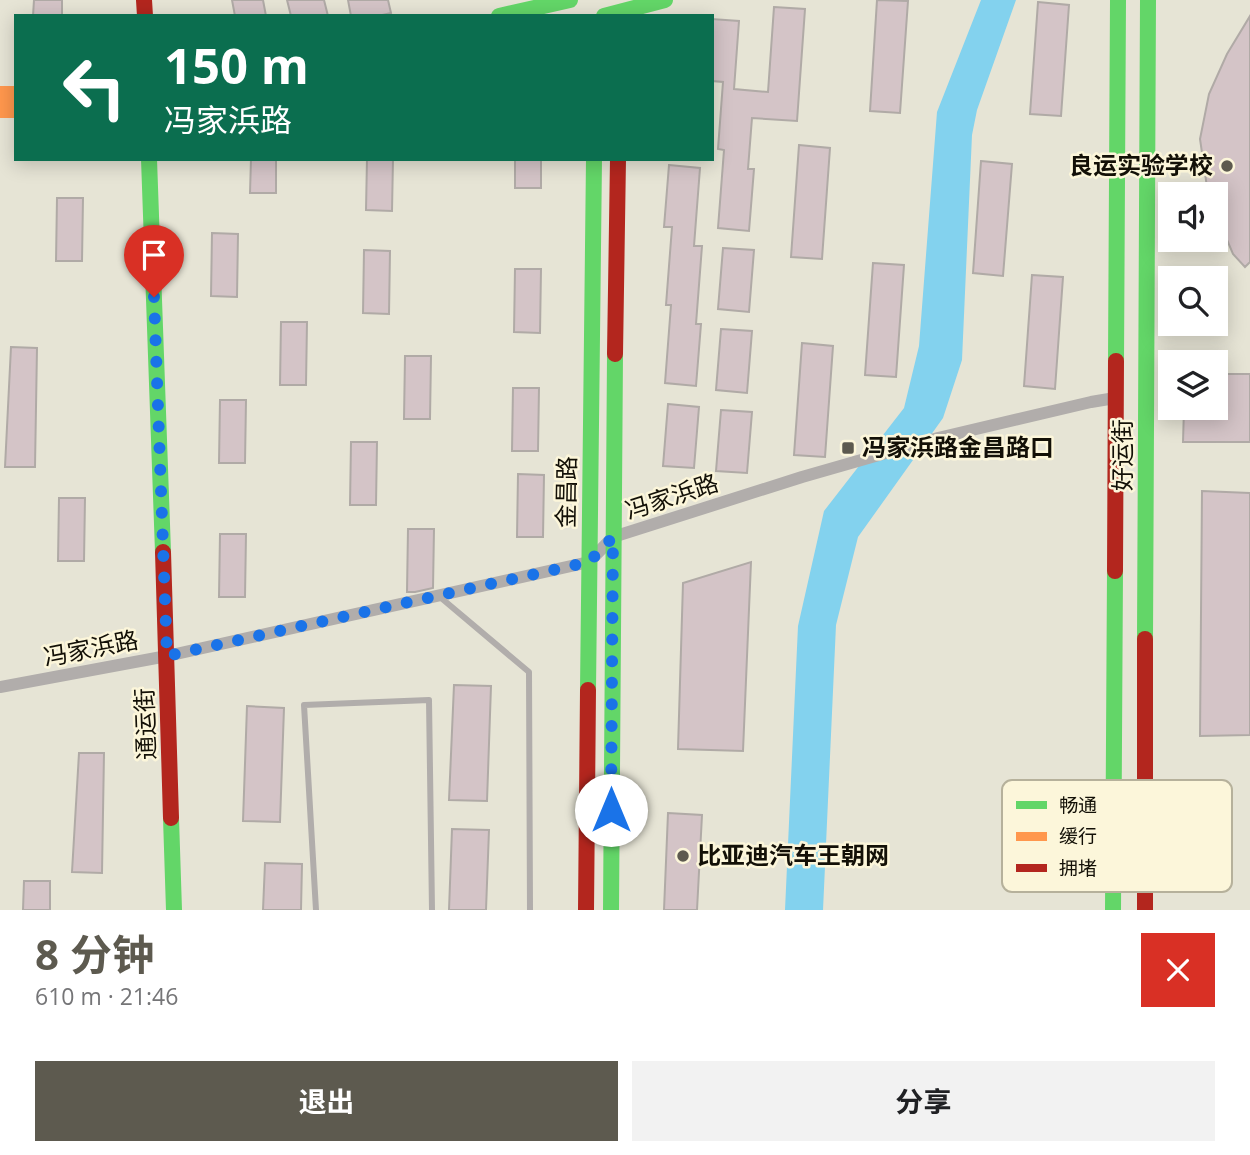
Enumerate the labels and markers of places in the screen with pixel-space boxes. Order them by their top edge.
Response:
place label: 良运实验学校 [1069,148,1213,181]
marker: 良运实验学校 [1219,158,1235,174]
pin [124,225,184,297]
place label: 冯家浜路金昌路口 [862,430,1054,463]
marker: 冯家浜路金昌路口 [840,440,856,456]
place label: 比亚迪汽车王朝网 [697,838,889,871]
marker: 比亚迪汽车王朝网 [675,848,691,864]

